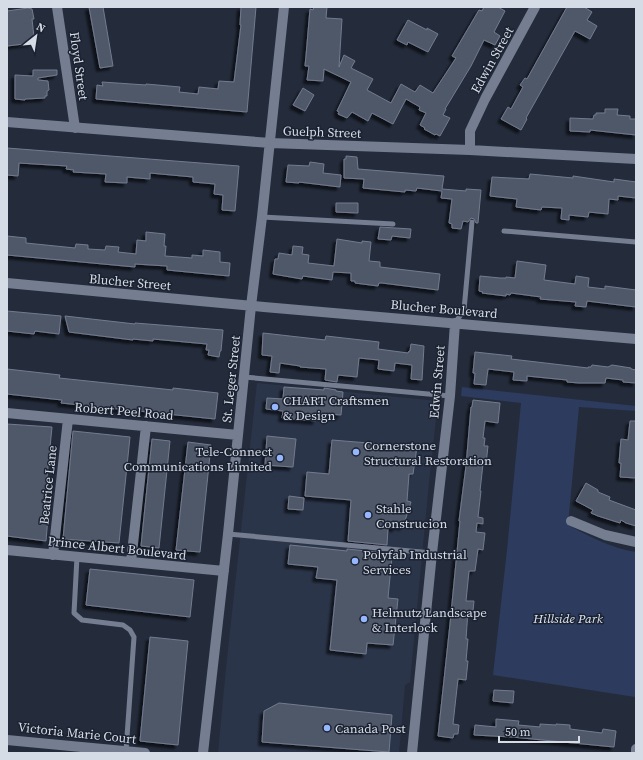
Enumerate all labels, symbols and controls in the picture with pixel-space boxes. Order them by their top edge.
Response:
north arrow [16,16,56,56]
text: N [34,19,48,36]
street label: Edwin Street [467,23,518,96]
street label: Floyd Street [66,31,92,102]
street label: Guelph Street [283,122,362,142]
street label: Blucher Street [88,270,172,294]
street label: Blucher Boulevard [390,296,499,322]
street label: St. Leger Street [218,334,244,423]
street label: Edwin Street [425,344,449,419]
place label: CHART Craftsmen & Design [283,392,389,424]
street label: Robert Peel Road [74,398,175,424]
marker: CHART Craftsmen & Design [270,402,280,412]
place label: Cornerstone Structural Restoration [364,437,492,469]
place label: Tele-Connect Communications Limited [124,443,273,475]
street label: Beatrice Lane [35,444,61,526]
marker: Cornerstone Structural Restoration [351,447,361,457]
marker: Tele-Connect Communications Limited [275,453,285,463]
place label: Stahle Construcion [376,500,447,532]
marker: Stahle Construcion [363,510,373,520]
street label: Prince Albert Boulevard [47,532,188,564]
place label: Polyfab Industrial Services [363,546,467,578]
marker: Polyfab Industrial Services [350,556,360,566]
place label: Helmutz Landscape & Interlock [372,604,487,636]
park label: Hillside Park [532,610,604,627]
marker: Helmutz Landscape & Interlock [359,614,369,624]
street label: Victoria Marie Court [17,718,138,748]
scale bar [499,718,579,744]
place label: Canada Post [335,720,406,737]
marker: Canada Post [322,723,332,733]
text: 50 m [505,724,531,740]

